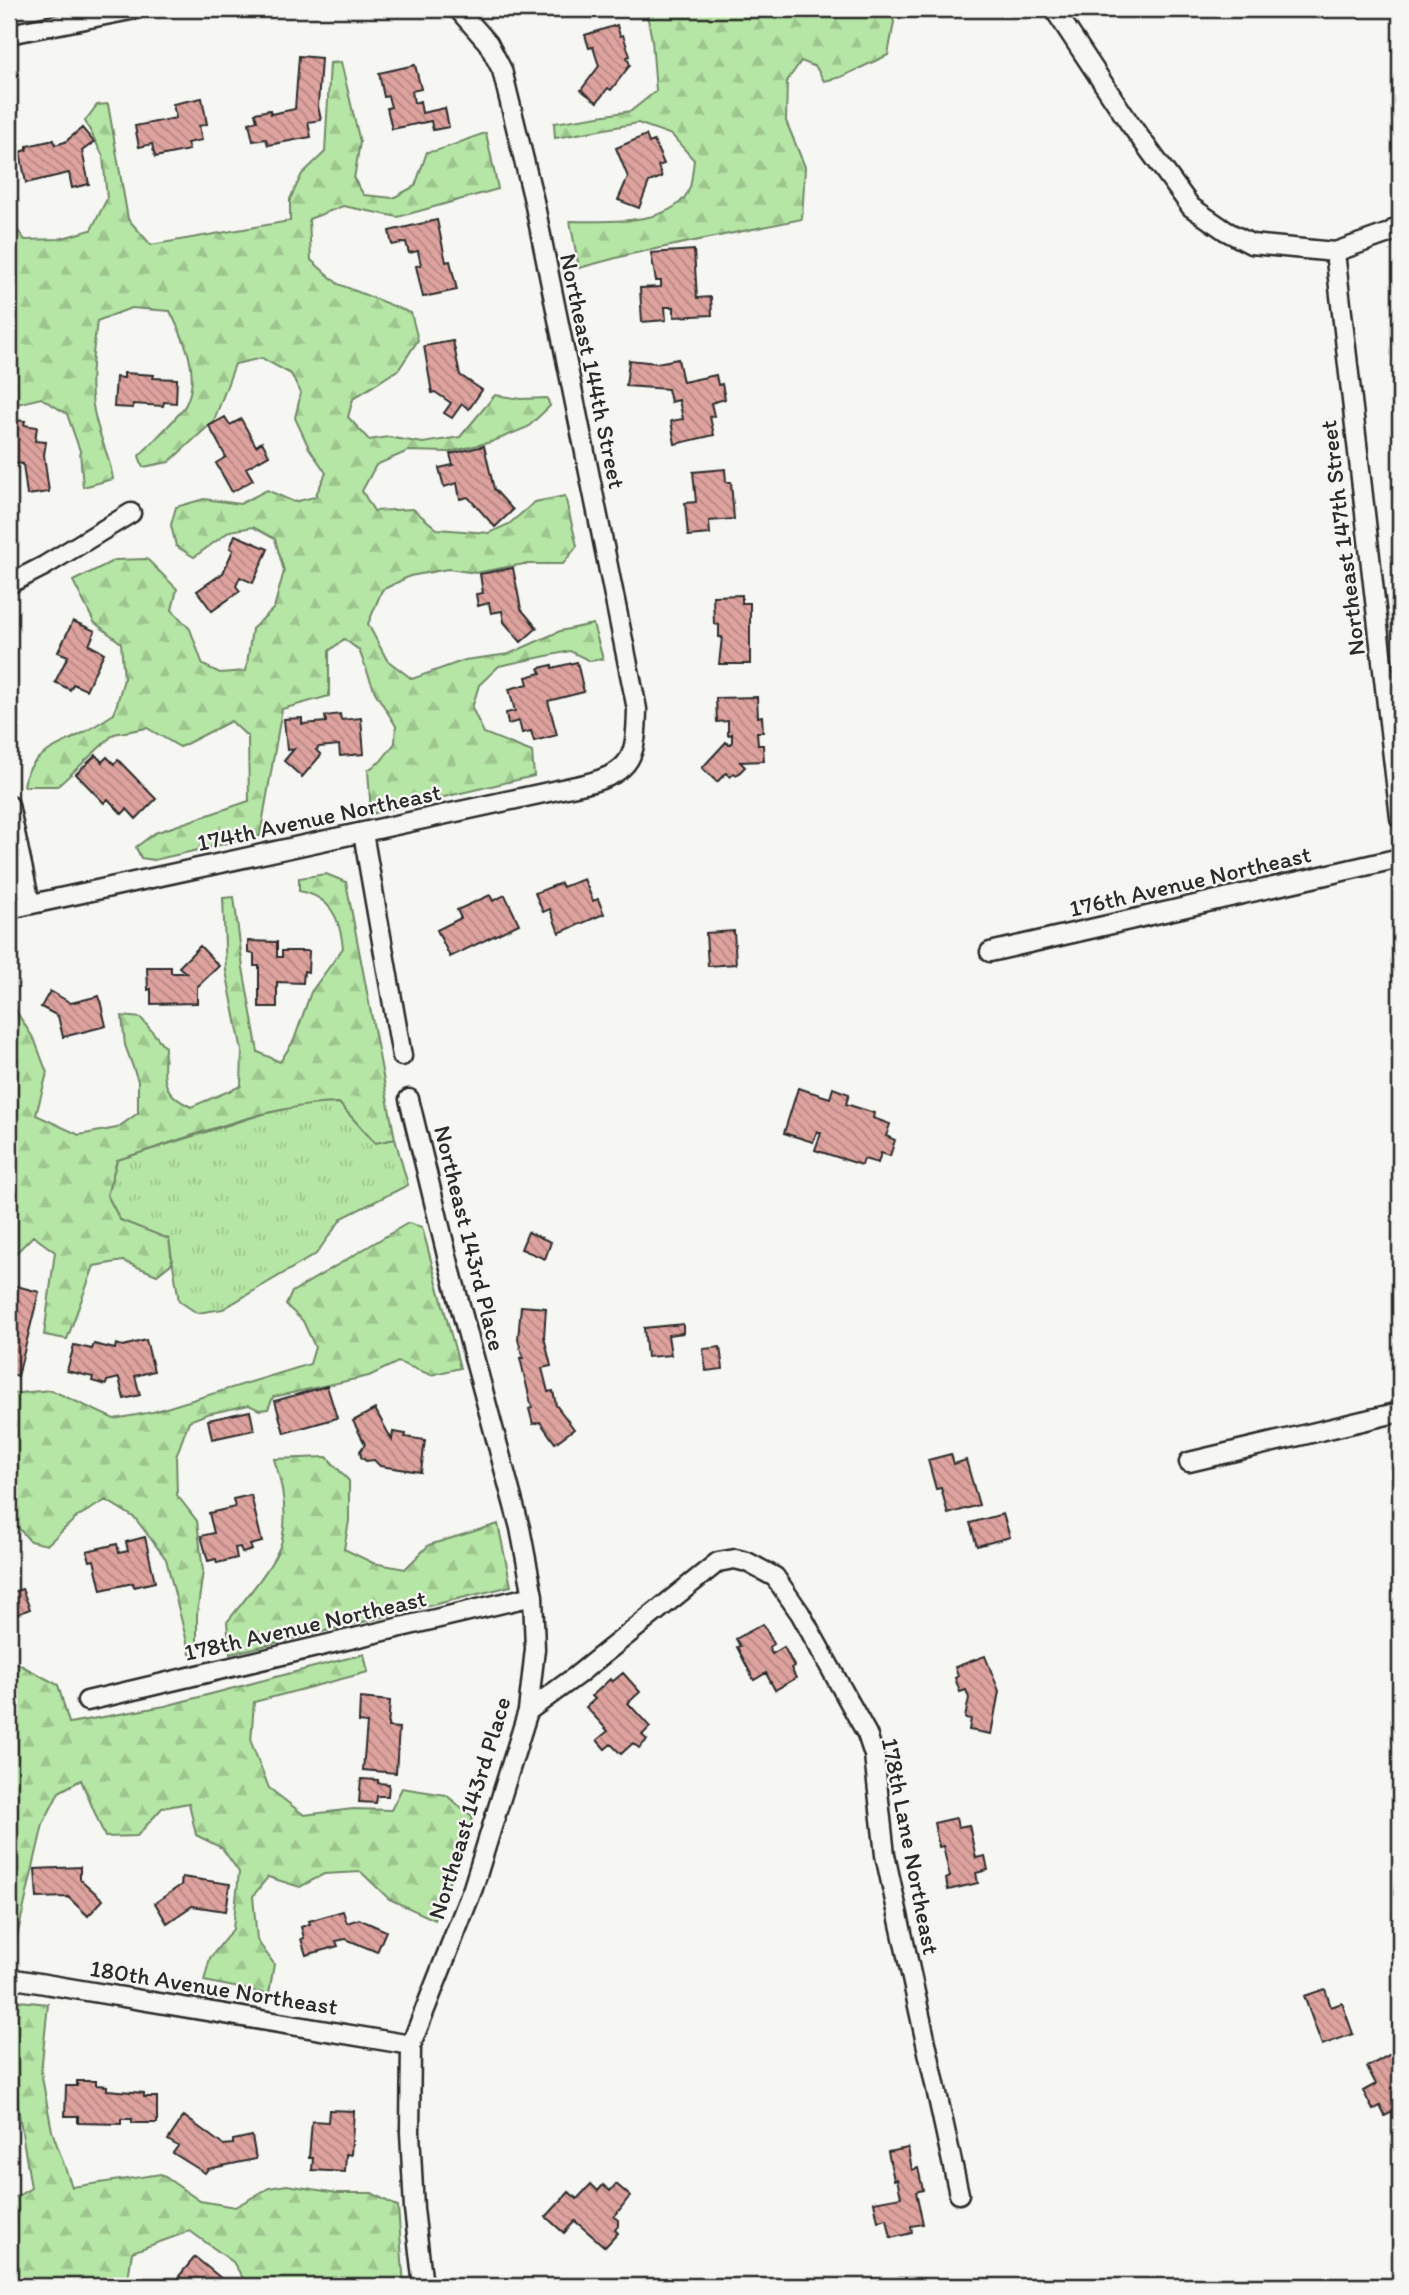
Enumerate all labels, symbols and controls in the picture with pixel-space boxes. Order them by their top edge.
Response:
street label: Northeast 144th Street [554,251,632,491]
street label: Northeast 147th Street [1313,418,1371,658]
street label: 174th Avenue Northeast [194,777,444,857]
street label: 176th Avenue Northeast [1066,839,1314,923]
street label: Northeast 143rd Place [428,1122,512,1354]
street label: 178th Avenue Northeast [181,1583,429,1667]
street label: Northeast 143rd Place [421,1693,517,1923]
street label: 178th Lane Northeast [876,1735,946,1957]
street label: 180th Avenue Northeast [88,1953,340,2021]

